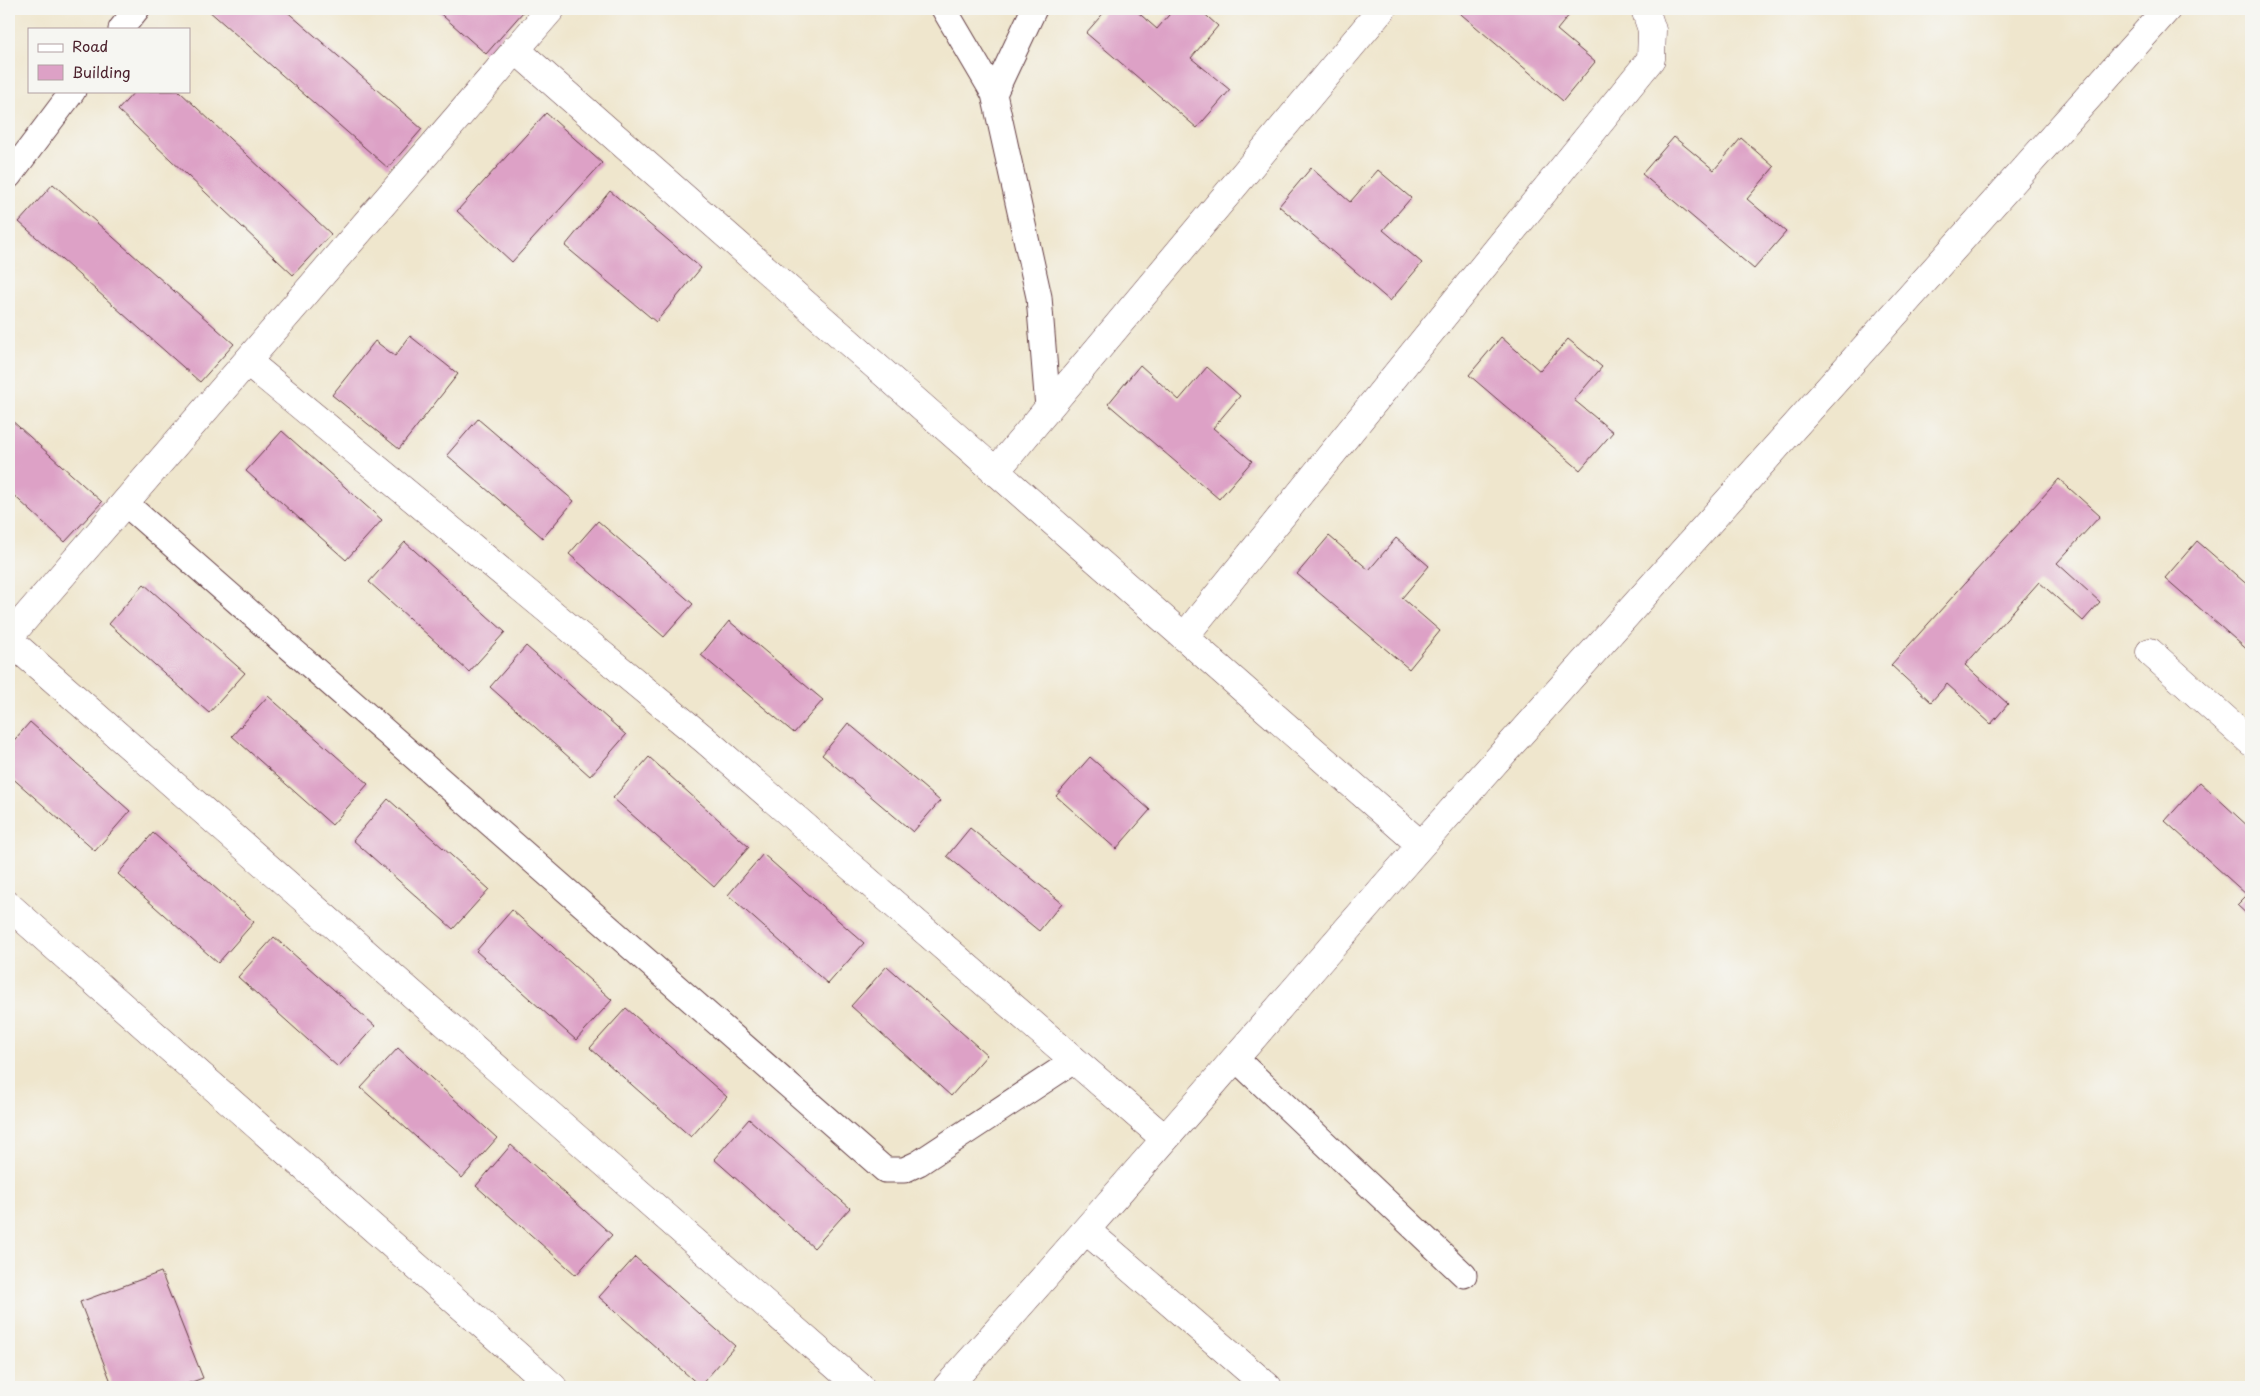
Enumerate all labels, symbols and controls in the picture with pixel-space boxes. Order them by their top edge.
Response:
legend [28,28,190,92]
text: Road [72,34,108,57]
text: Building [72,60,131,83]

